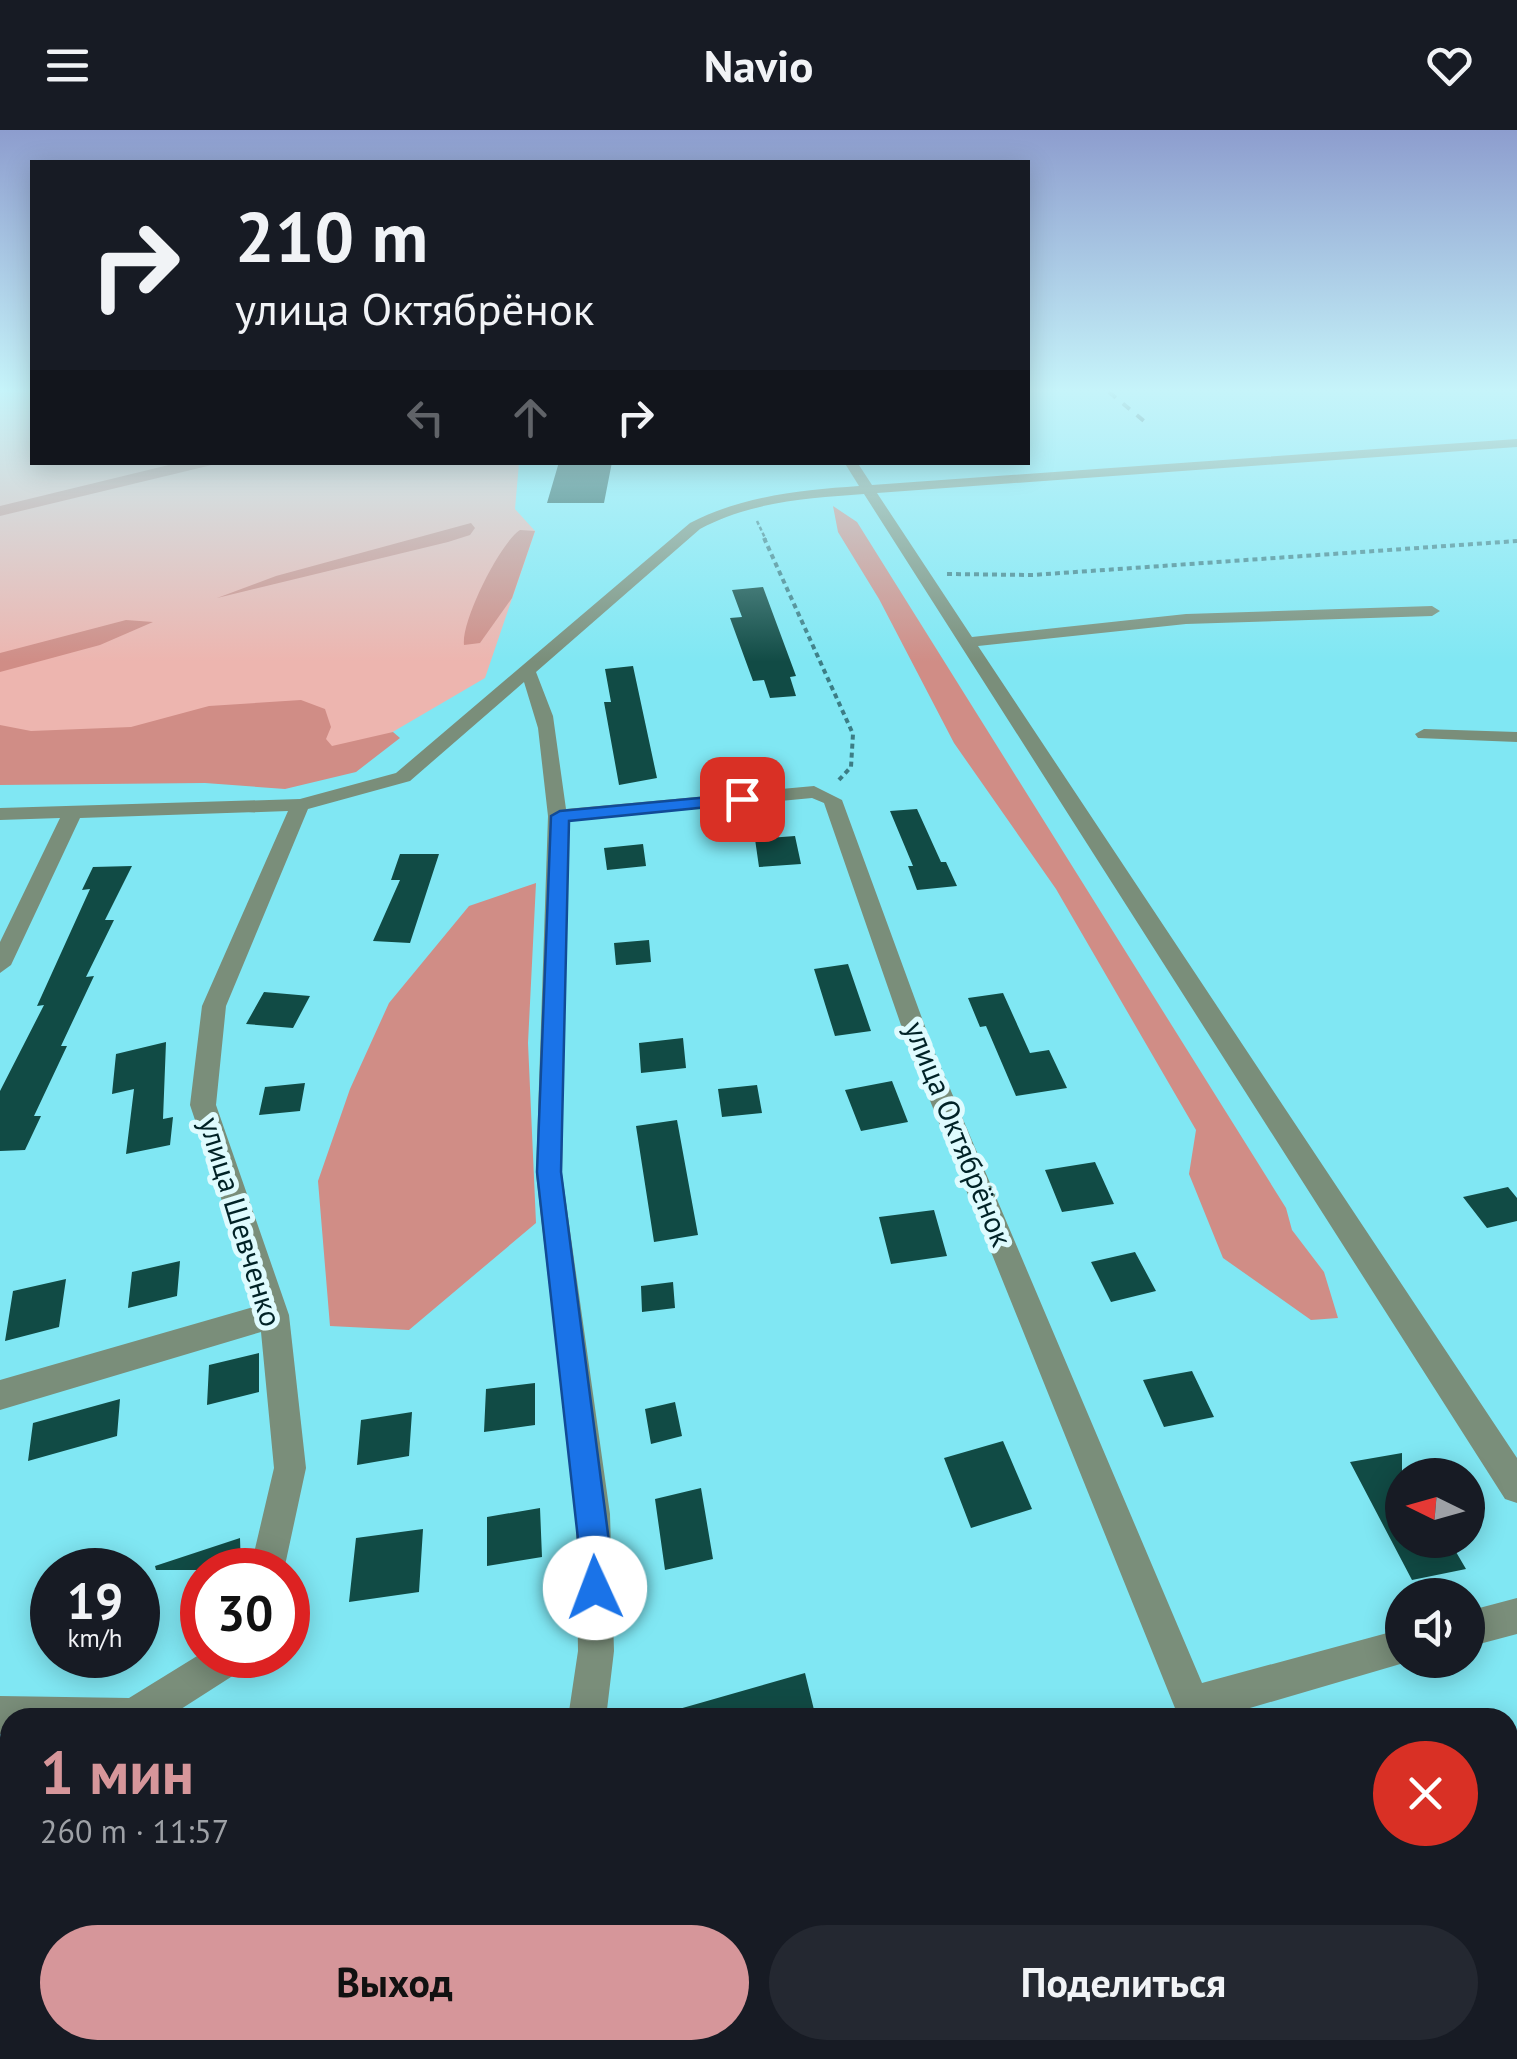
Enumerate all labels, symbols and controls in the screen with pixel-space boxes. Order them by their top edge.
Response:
text: Navio [704,36,813,94]
icon: menu [40,38,95,93]
icon: heart [1422,38,1477,93]
text: 210 m [235,191,428,281]
icon: right [70,200,200,330]
text: улица Октябрёнок [235,279,594,337]
icon: left [398,390,453,445]
icon: ahead [503,390,558,445]
icon: right [608,390,663,445]
pin [700,757,785,842]
icon: arrive [715,772,770,827]
street label: улица Октябрёнок [896,1015,1023,1252]
street label: улица Шевченко [191,1112,292,1331]
north arrow [1385,1458,1485,1558]
map controls [1385,1458,1485,1678]
position arrow [543,1536,647,1640]
speed limit sign: 30 [180,1548,310,1678]
text: 19 [67,1568,123,1633]
button: sound [1385,1578,1485,1678]
text: km/h [68,1622,122,1654]
text: 1 мин [40,1733,194,1811]
button: close [1373,1741,1478,1846]
text: 260 m · 11:57 [40,1810,229,1852]
button: Выход [40,1925,749,2040]
button: Поделиться [769,1925,1478,2040]

